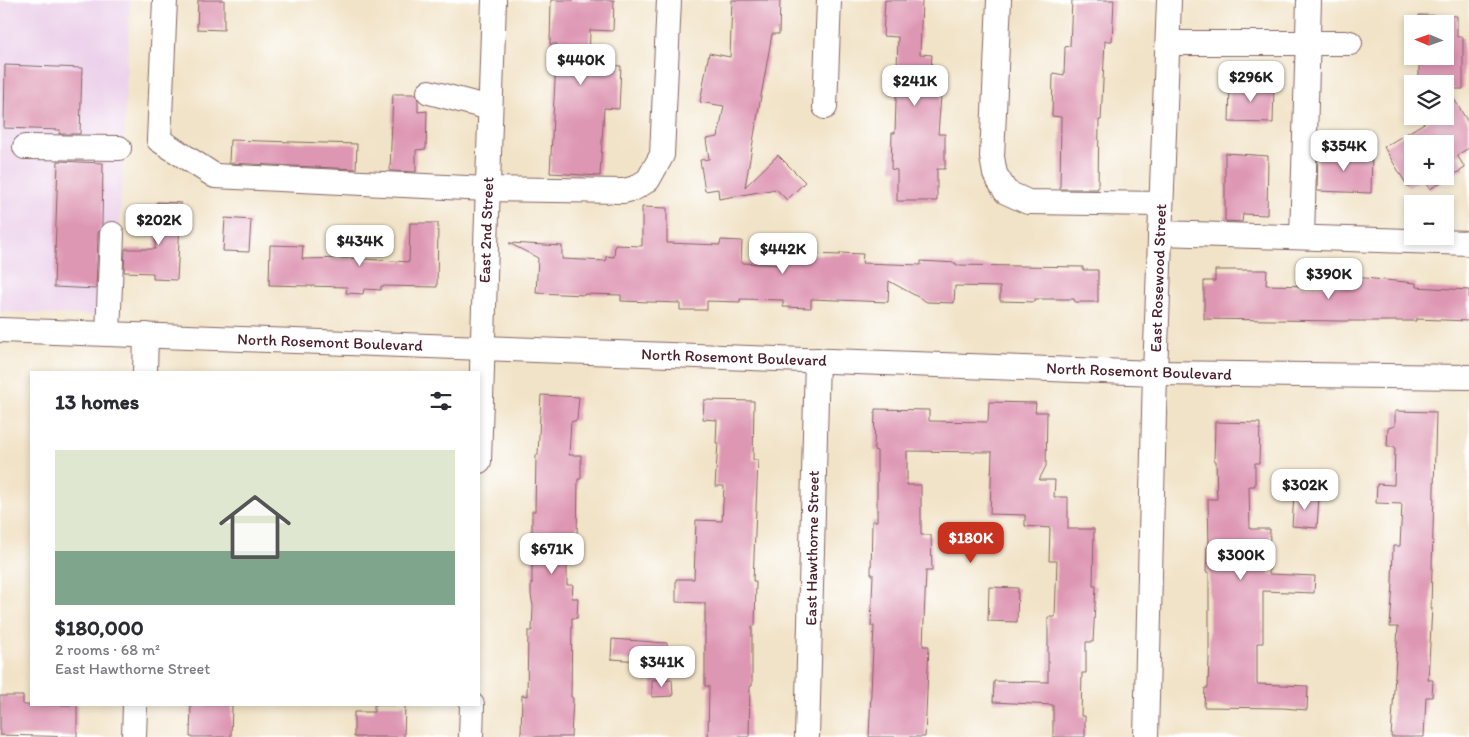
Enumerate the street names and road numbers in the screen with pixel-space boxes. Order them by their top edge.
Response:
street label: East 2nd Street [475,177,497,283]
street label: East Rosewood Street [1146,203,1170,353]
street label: North Rosemont Boulevard [237,329,424,355]
street label: North Rosemont Boulevard [641,344,828,370]
street label: North Rosemont Boulevard [1046,358,1233,384]
street label: East Hawthorne Street [801,470,823,626]

